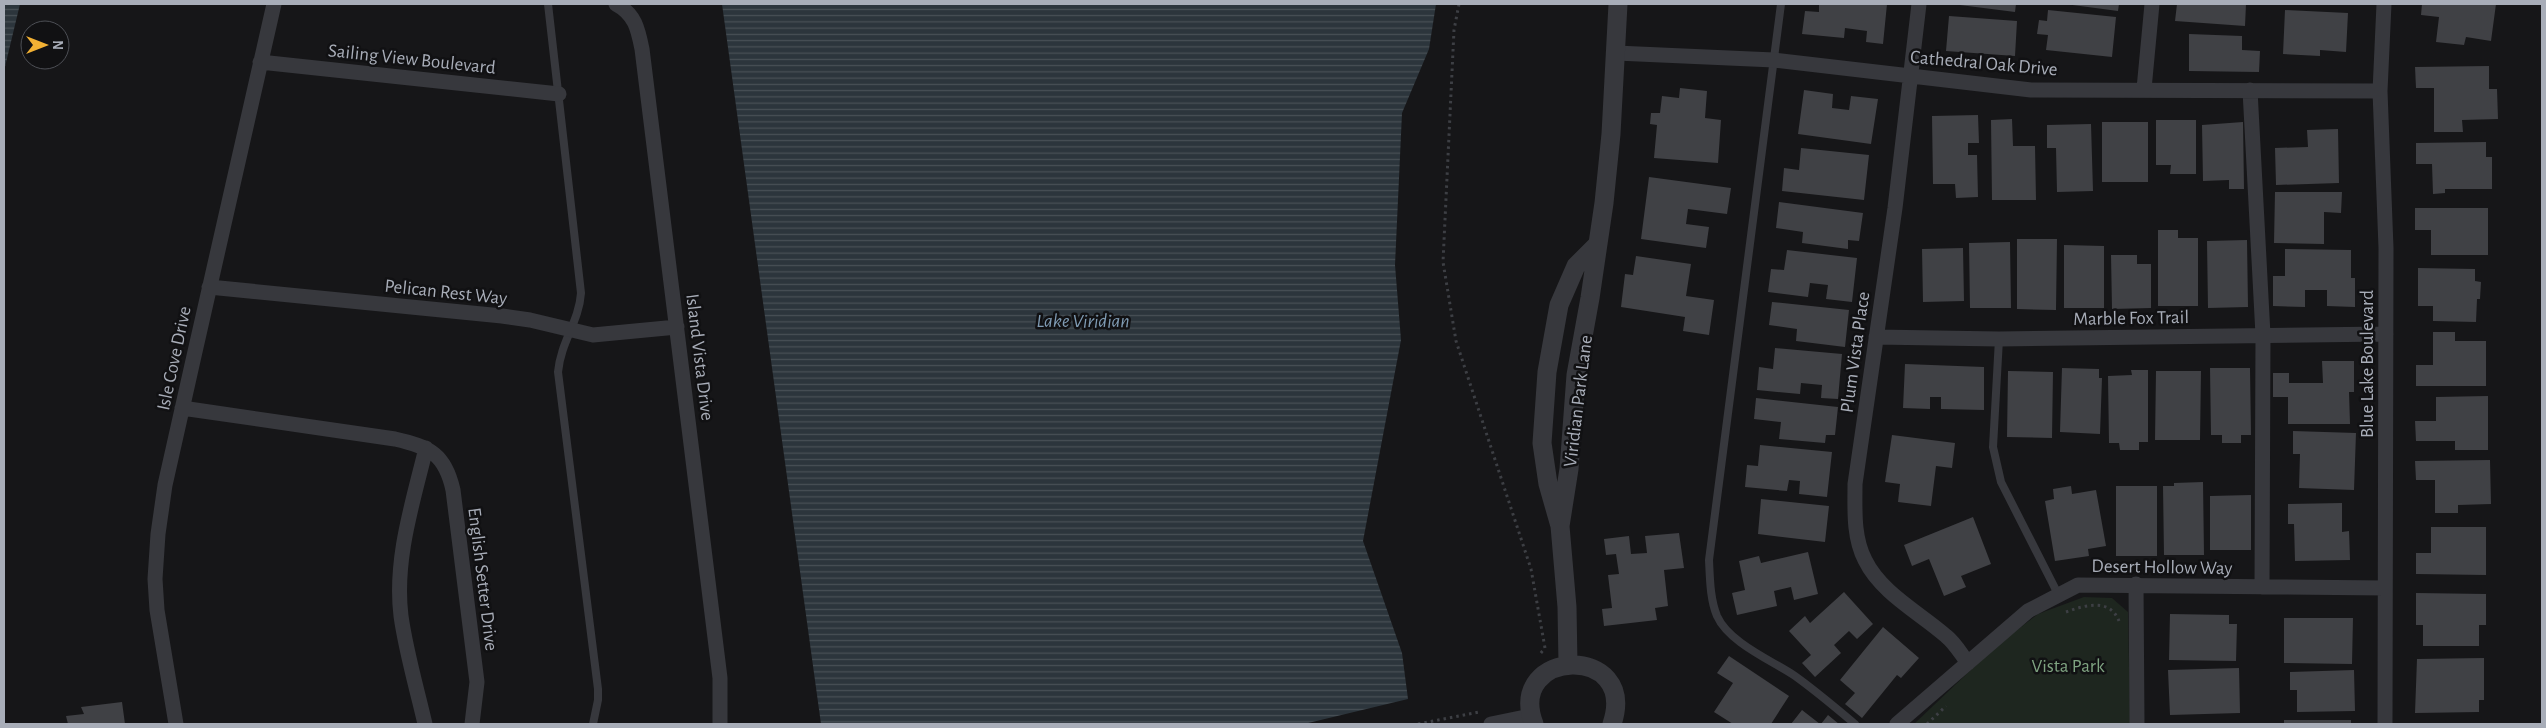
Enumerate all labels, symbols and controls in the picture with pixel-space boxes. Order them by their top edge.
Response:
north arrow [20,20,70,70]
text: N [50,40,64,50]
street label: Sailing View Boulevard [327,41,497,78]
street label: Cathedral Oak Drive [1909,48,2058,79]
street label: Pelican Rest Way [384,277,508,308]
street label: Plum Vista Place [1838,290,1873,414]
street label: Blue Lake Boulevard [2358,290,2377,438]
street label: Island Vista Drive [682,293,717,422]
street label: Isle Cove Drive [154,304,195,412]
street label: Marble Fox Trail [2073,308,2189,329]
water label: Lake Viridian [1036,311,1130,331]
street label: Viridian Park Lane [1561,334,1596,468]
street label: English Setter Drive [464,506,501,652]
street label: Desert Hollow Way [2091,557,2233,578]
park label: Vista Park [2031,657,2105,676]

